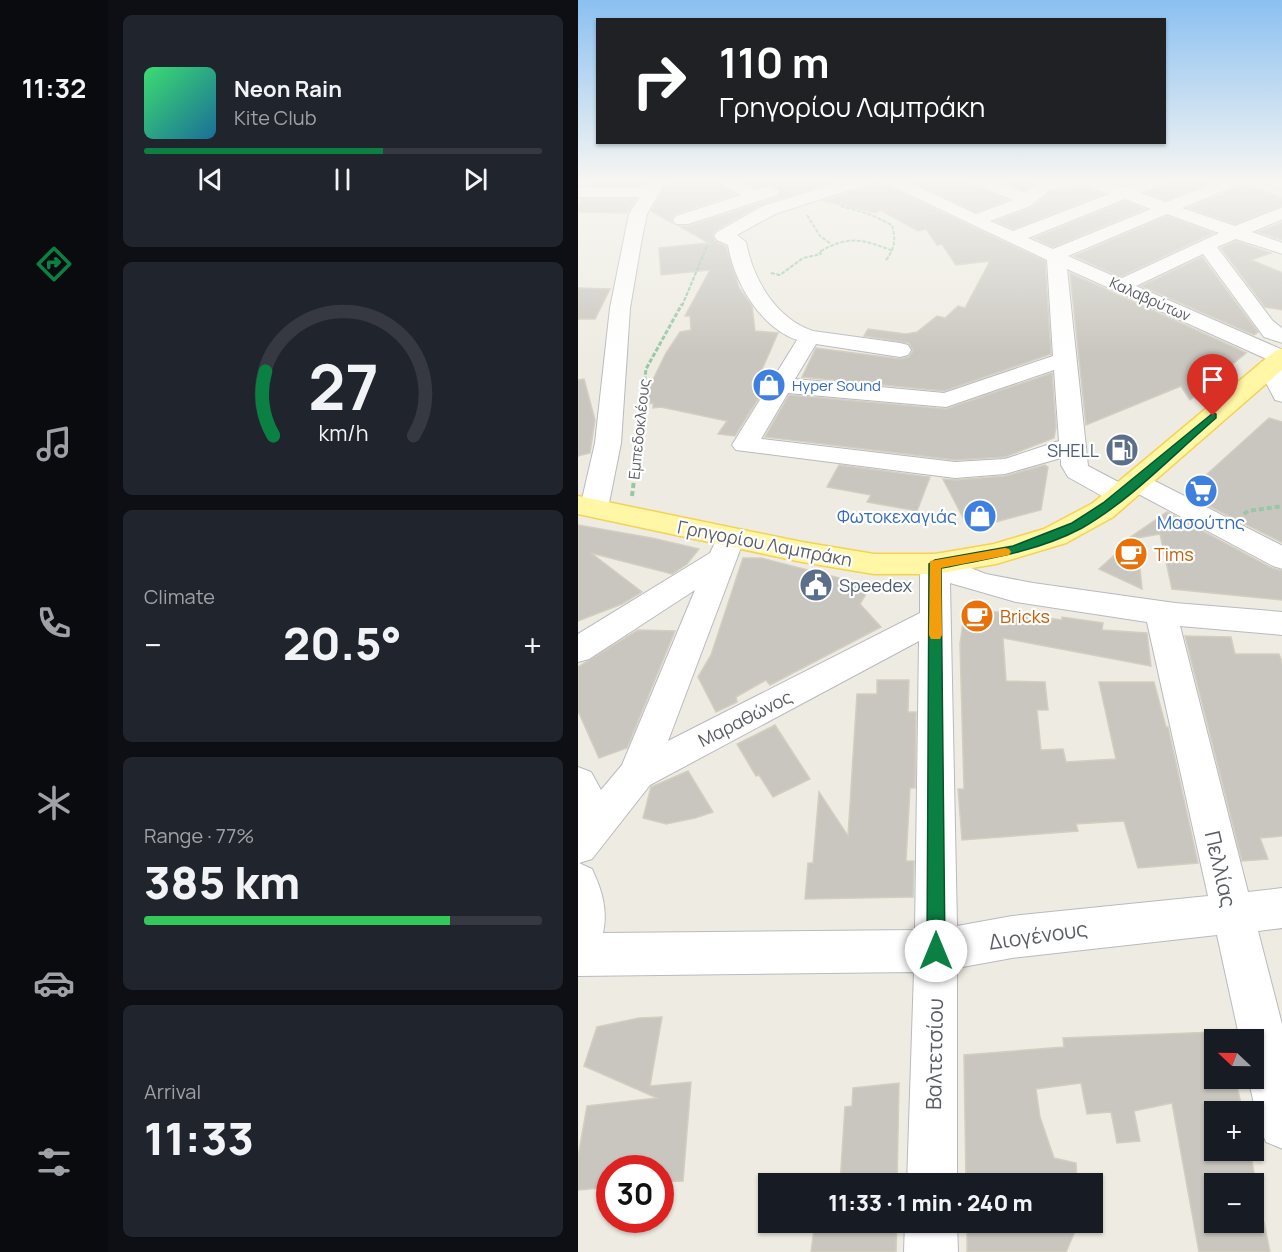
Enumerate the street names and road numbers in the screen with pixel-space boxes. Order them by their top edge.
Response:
street label: Καλαβρύτων [1106,272,1194,326]
street label: Εμπεδοκλέους [623,378,655,480]
street label: Γρηγορίου Λαμπράκη [676,514,854,572]
street label: Μαραθώνος [694,684,796,752]
street label: Πελλίας [1199,828,1243,910]
street label: Διογένους [987,914,1089,956]
street label: Βαλτετσίου [919,998,949,1110]

